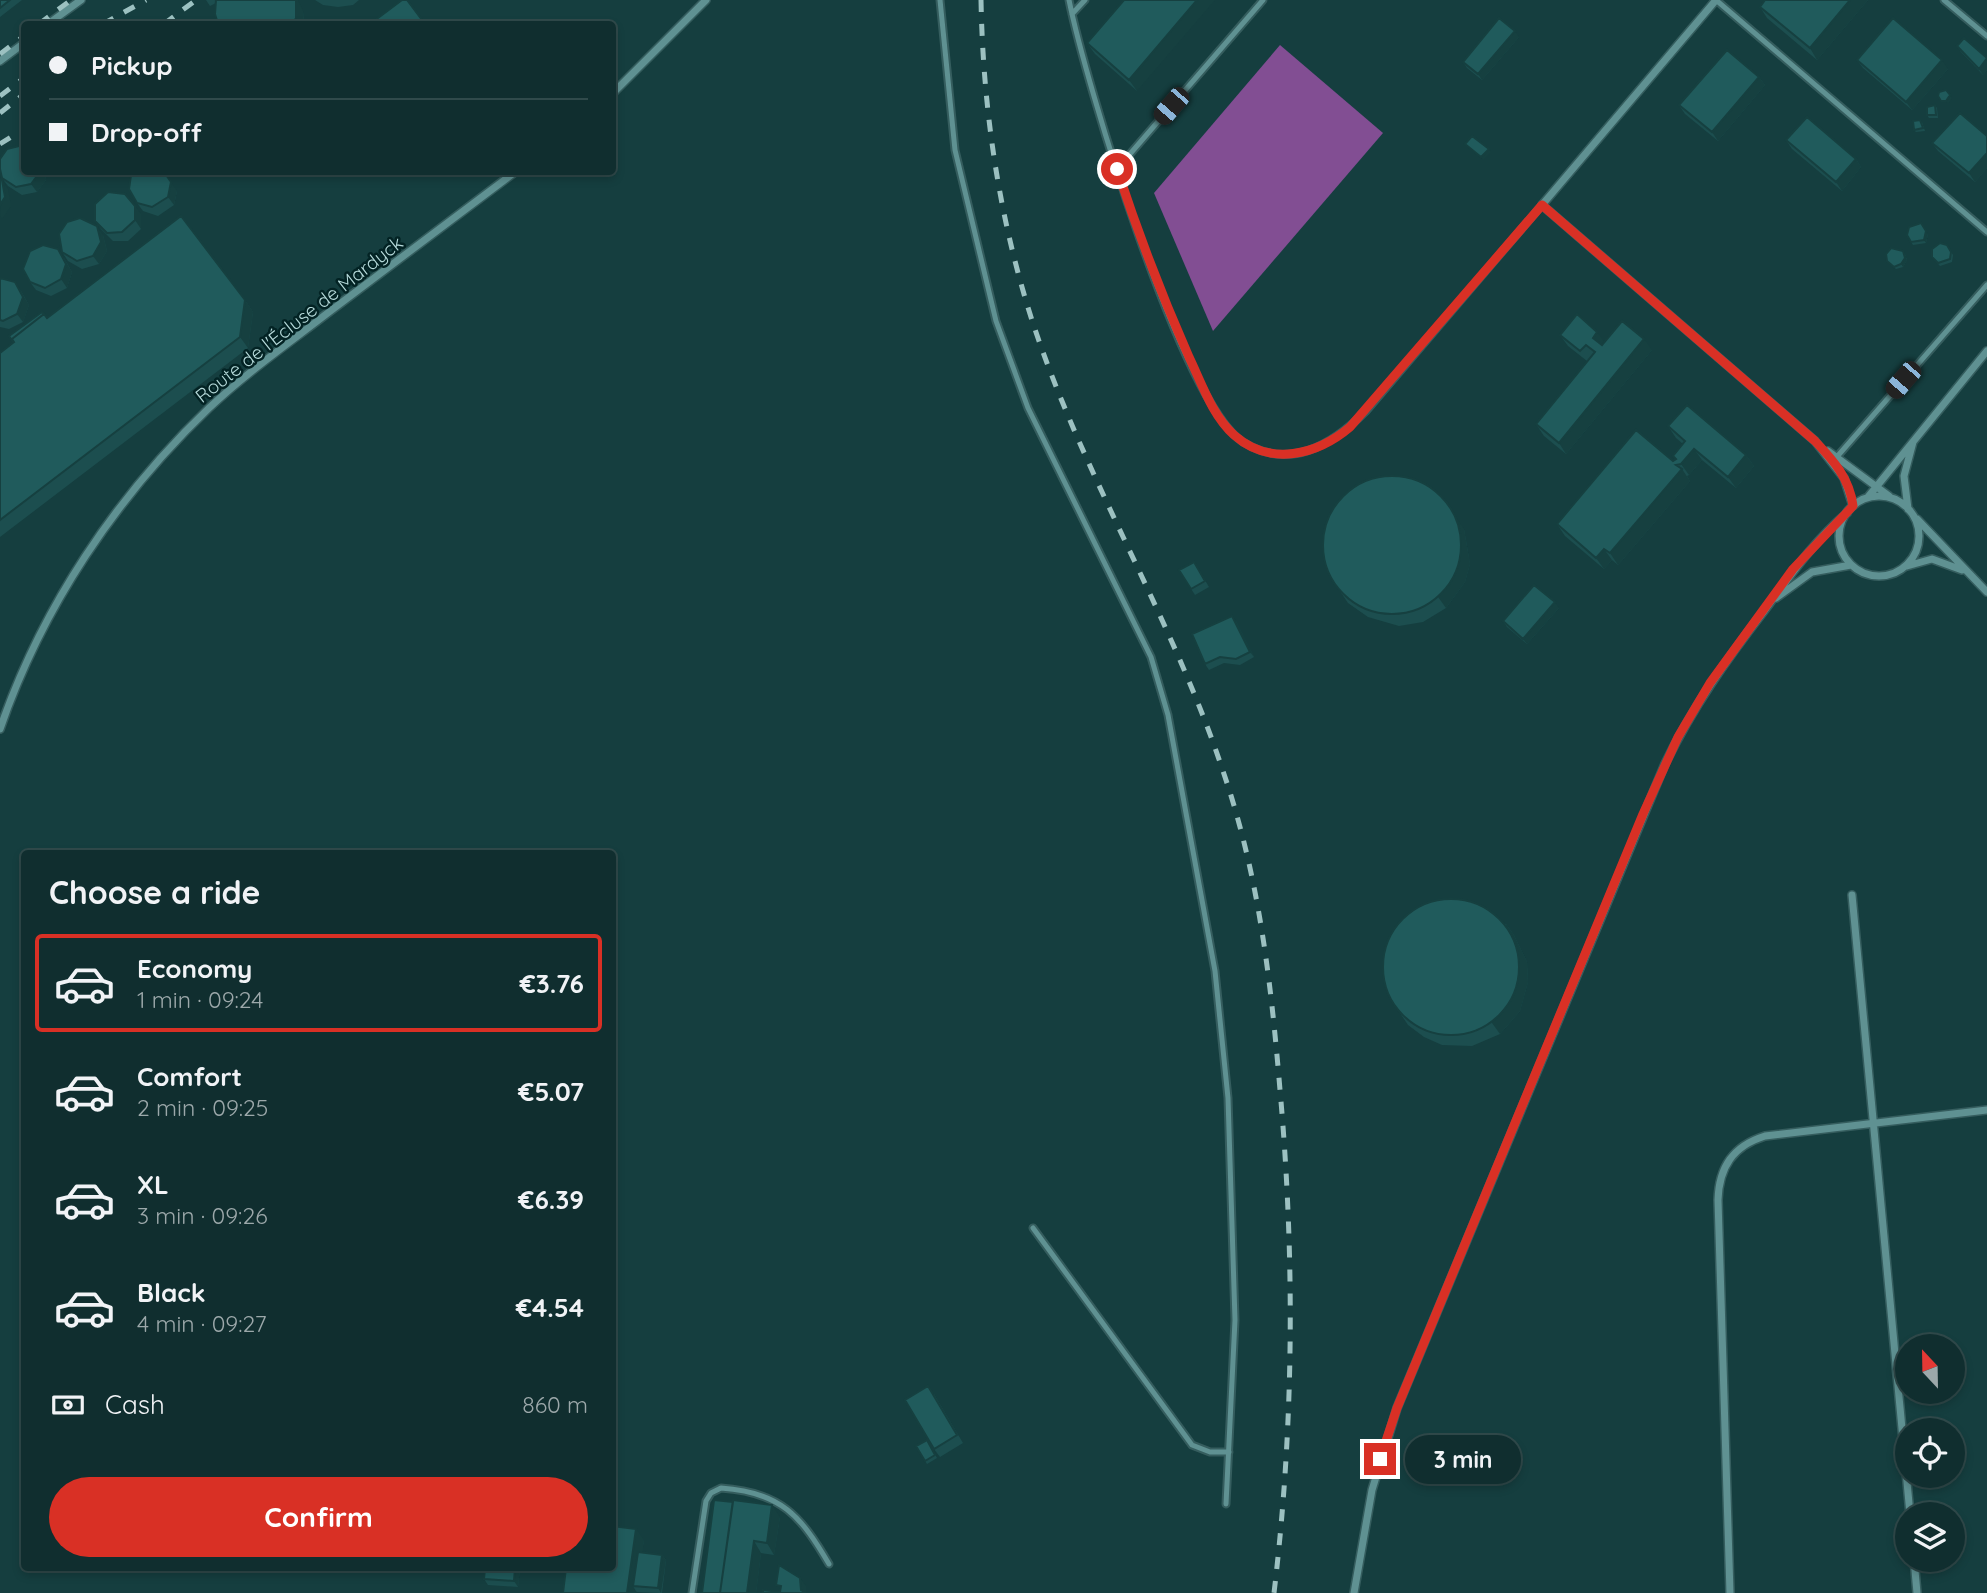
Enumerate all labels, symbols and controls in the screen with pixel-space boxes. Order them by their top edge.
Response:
text: Pickup [91,49,173,82]
car [1150,83,1193,129]
text: Drop-off [91,116,202,149]
route start [1101,153,1133,185]
street label: Route de l'Écluse de Mardyck [190,230,408,408]
car [1882,357,1925,403]
text: Choose a ride [49,872,261,912]
icon: car [53,952,116,1015]
text: Economy [137,952,252,985]
text: €3.76 [519,967,584,1000]
text: 1 min · 09:24 [137,985,263,1014]
icon: car [53,1060,116,1123]
text: Comfort [137,1060,242,1093]
text: €5.07 [518,1075,584,1108]
text: 2 min · 09:25 [137,1093,268,1122]
icon: car [53,1168,116,1231]
text: XL [137,1168,169,1201]
text: €6.39 [518,1183,584,1216]
text: 3 min · 09:26 [137,1201,268,1230]
icon: car [53,1276,116,1339]
text: Black [137,1276,206,1309]
text: €4.54 [516,1291,584,1324]
text: 4 min · 09:27 [137,1309,267,1338]
north arrow [1895,1334,1965,1404]
map controls [1895,1334,1965,1572]
icon: cash [49,1386,87,1424]
text: Cash [105,1388,165,1421]
text: 860 m [522,1390,588,1419]
button: locate [1895,1418,1965,1488]
callout: 3 min [1404,1434,1520,1484]
route end [1364,1443,1396,1475]
text: 3 min [1433,1445,1493,1474]
button: Confirm [49,1477,588,1557]
button: layers [1895,1502,1965,1572]

